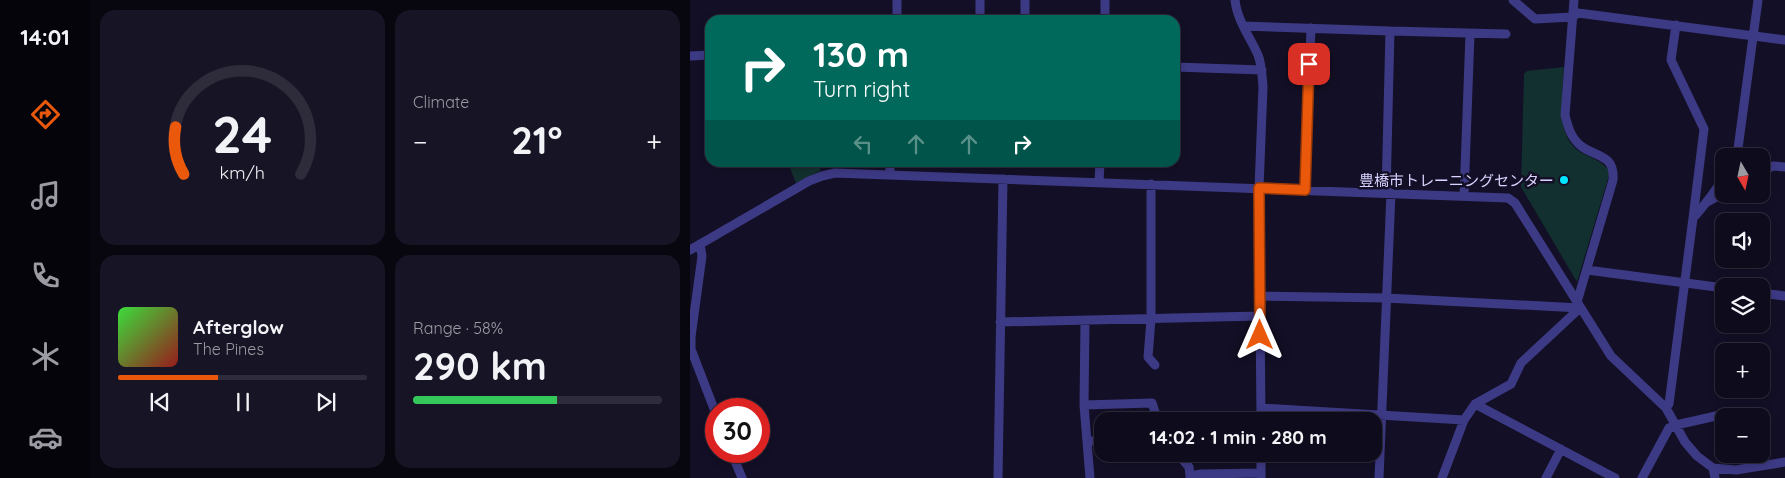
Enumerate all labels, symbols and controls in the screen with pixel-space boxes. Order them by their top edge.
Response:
text: 14:01 [20,23,70,51]
text: 130 m [813,32,909,76]
icon: right [730,35,795,100]
pin [1288,43,1330,85]
icon: arrive [1295,50,1323,78]
text: Turn right [813,75,910,103]
text: Climate [413,92,469,112]
icon: directions [28,97,63,132]
text: 24 [212,101,273,166]
text: 21° [511,116,563,164]
text: − [413,124,428,159]
text: + [646,124,662,159]
icon: left [849,130,877,158]
icon: ahead [902,130,930,158]
icon: ahead [955,130,983,158]
icon: right [1008,130,1036,158]
north arrow [1715,148,1770,202]
map controls [1715,148,1770,463]
text: km/h [220,161,265,183]
place label: 豊橋市トレーニングセンター [1359,171,1554,190]
marker: 豊橋市トレーニングセンター [1558,174,1570,186]
icon: music [28,178,63,213]
button: sound [1715,213,1770,268]
icon: phone [28,258,63,293]
button: layers [1715,278,1770,333]
position arrow [1233,308,1285,360]
text: Afterglow [193,315,284,339]
text: Range · 58% [413,318,503,338]
icon: climate [28,339,63,374]
text: The Pines [193,339,264,359]
text: 290 km [413,342,547,390]
button: + [1715,343,1770,398]
icon: previous [146,388,174,416]
icon: pause [229,388,257,416]
icon: next [312,388,340,416]
speed limit sign: 30 [705,398,770,463]
button: − [1715,408,1770,463]
icon: car [28,420,63,455]
text: 14:02 · 1 min · 280 m [1149,425,1327,449]

